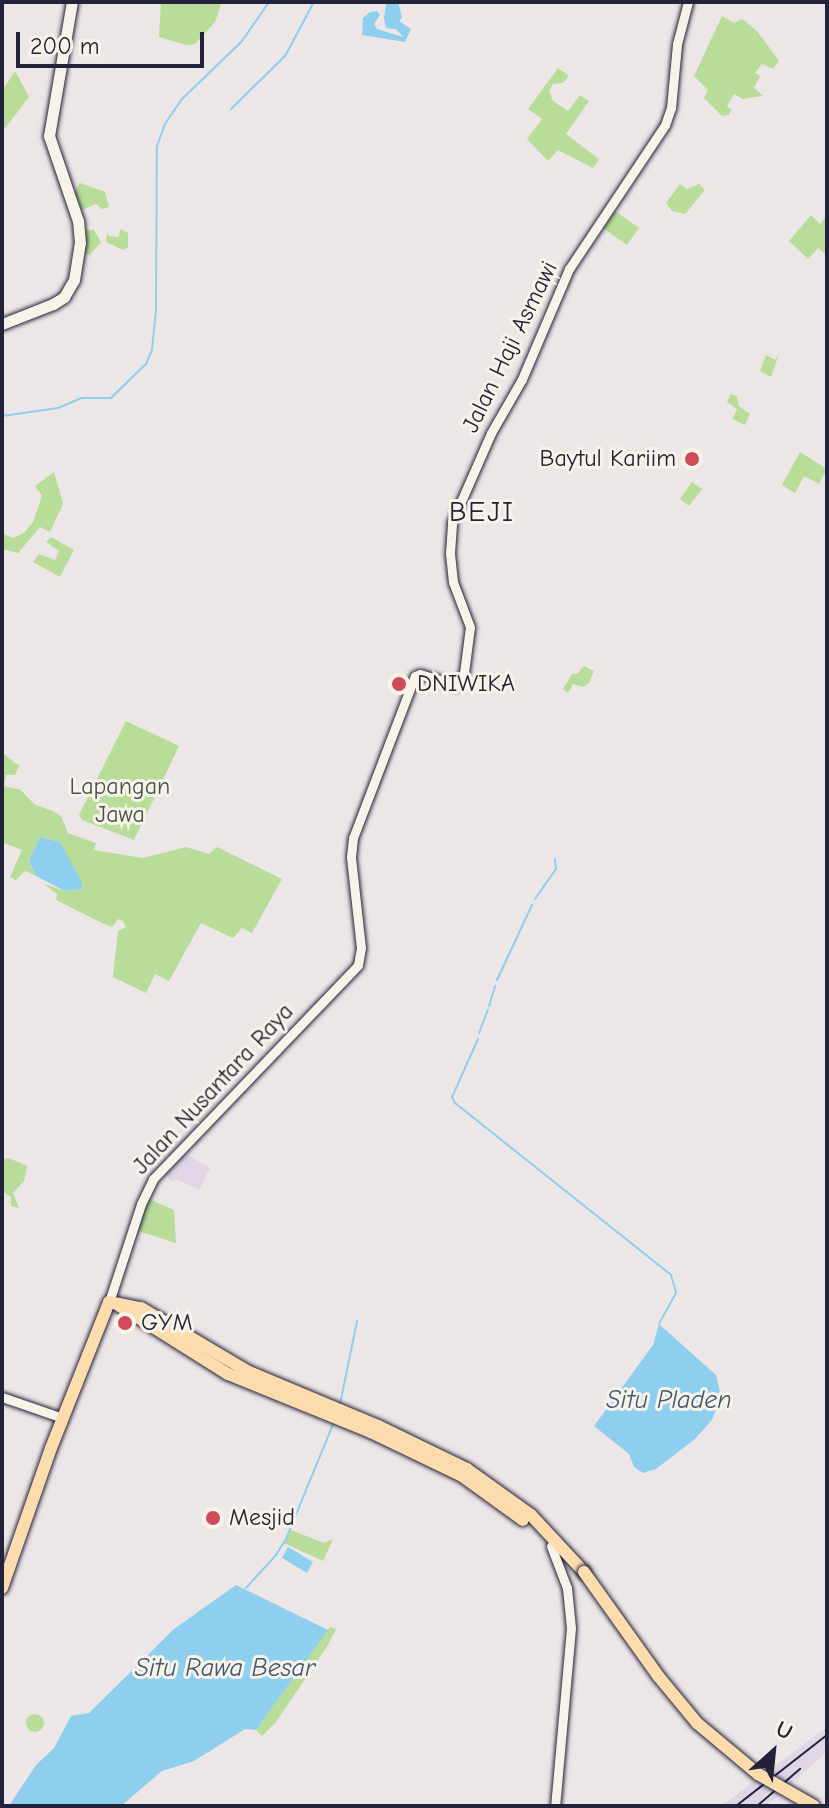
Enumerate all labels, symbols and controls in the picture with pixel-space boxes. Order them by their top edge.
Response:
scale bar [20,16,208,66]
text: 200 m [30,32,100,60]
street label: Jalan Haji Asmawi [456,257,564,437]
place label: Baytul Kariim [540,445,676,473]
marker: Baytul Kariim [683,450,701,468]
district label: BEJI [449,495,515,529]
place label: DNIWIKA [417,670,515,698]
marker: DNIWIKA [388,673,410,695]
park label: Lapangan Jawa [70,773,170,829]
street label: Jalan Nusantara Raya [126,998,300,1180]
place label: GYM [141,1309,193,1337]
marker: GYM [116,1314,134,1332]
water label: Situ Pladen [606,1385,732,1417]
place label: Mesjid [229,1504,295,1532]
marker: Mesjid [204,1509,222,1527]
water label: Situ Rawa Besar [135,1653,315,1685]
north arrow [733,1712,813,1792]
text: U [771,1716,796,1746]

